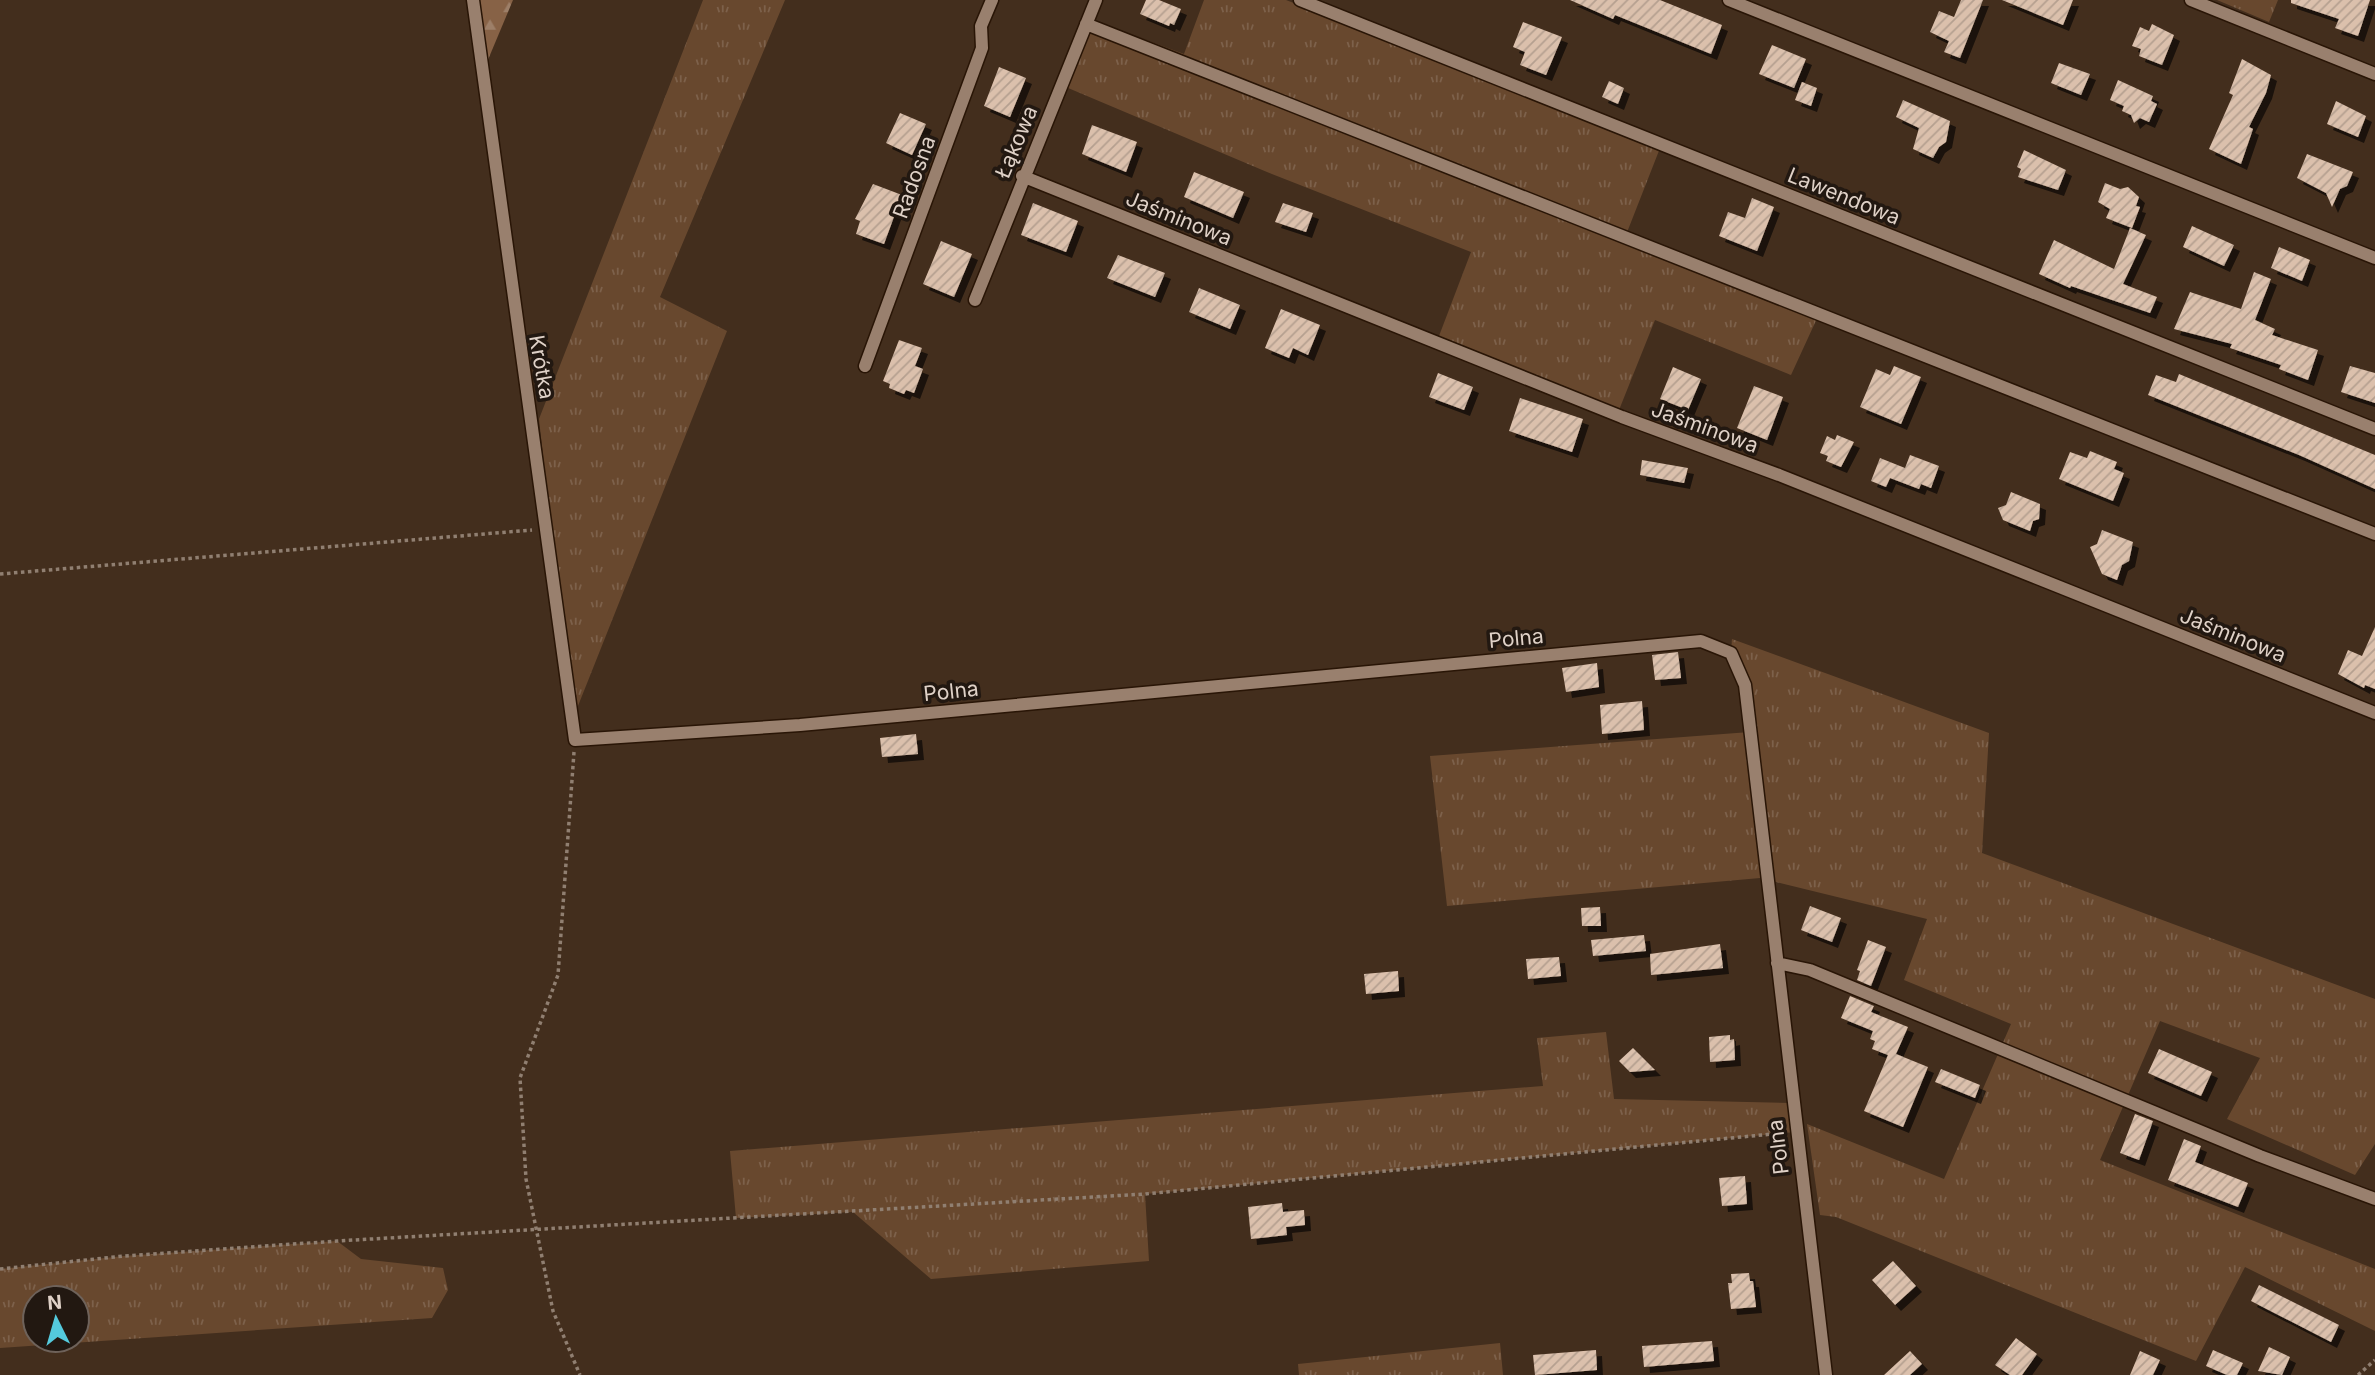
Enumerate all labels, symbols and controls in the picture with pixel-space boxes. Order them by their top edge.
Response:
street label: Łąkowa [990,102,1042,182]
street label: Radosna [888,132,940,222]
street label: Lawendowa [1784,162,1904,230]
street label: Jaśminowa [1122,185,1236,251]
street label: Krótka [524,333,560,401]
street label: Jaśminowa [1648,396,1762,458]
street label: Jaśminowa [2176,602,2290,668]
street label: Polna [1487,623,1545,653]
street label: Polna [922,676,980,706]
street label: Polna [1762,1118,1794,1176]
north arrow [21,1284,91,1354]
text: N [46,1290,63,1315]

